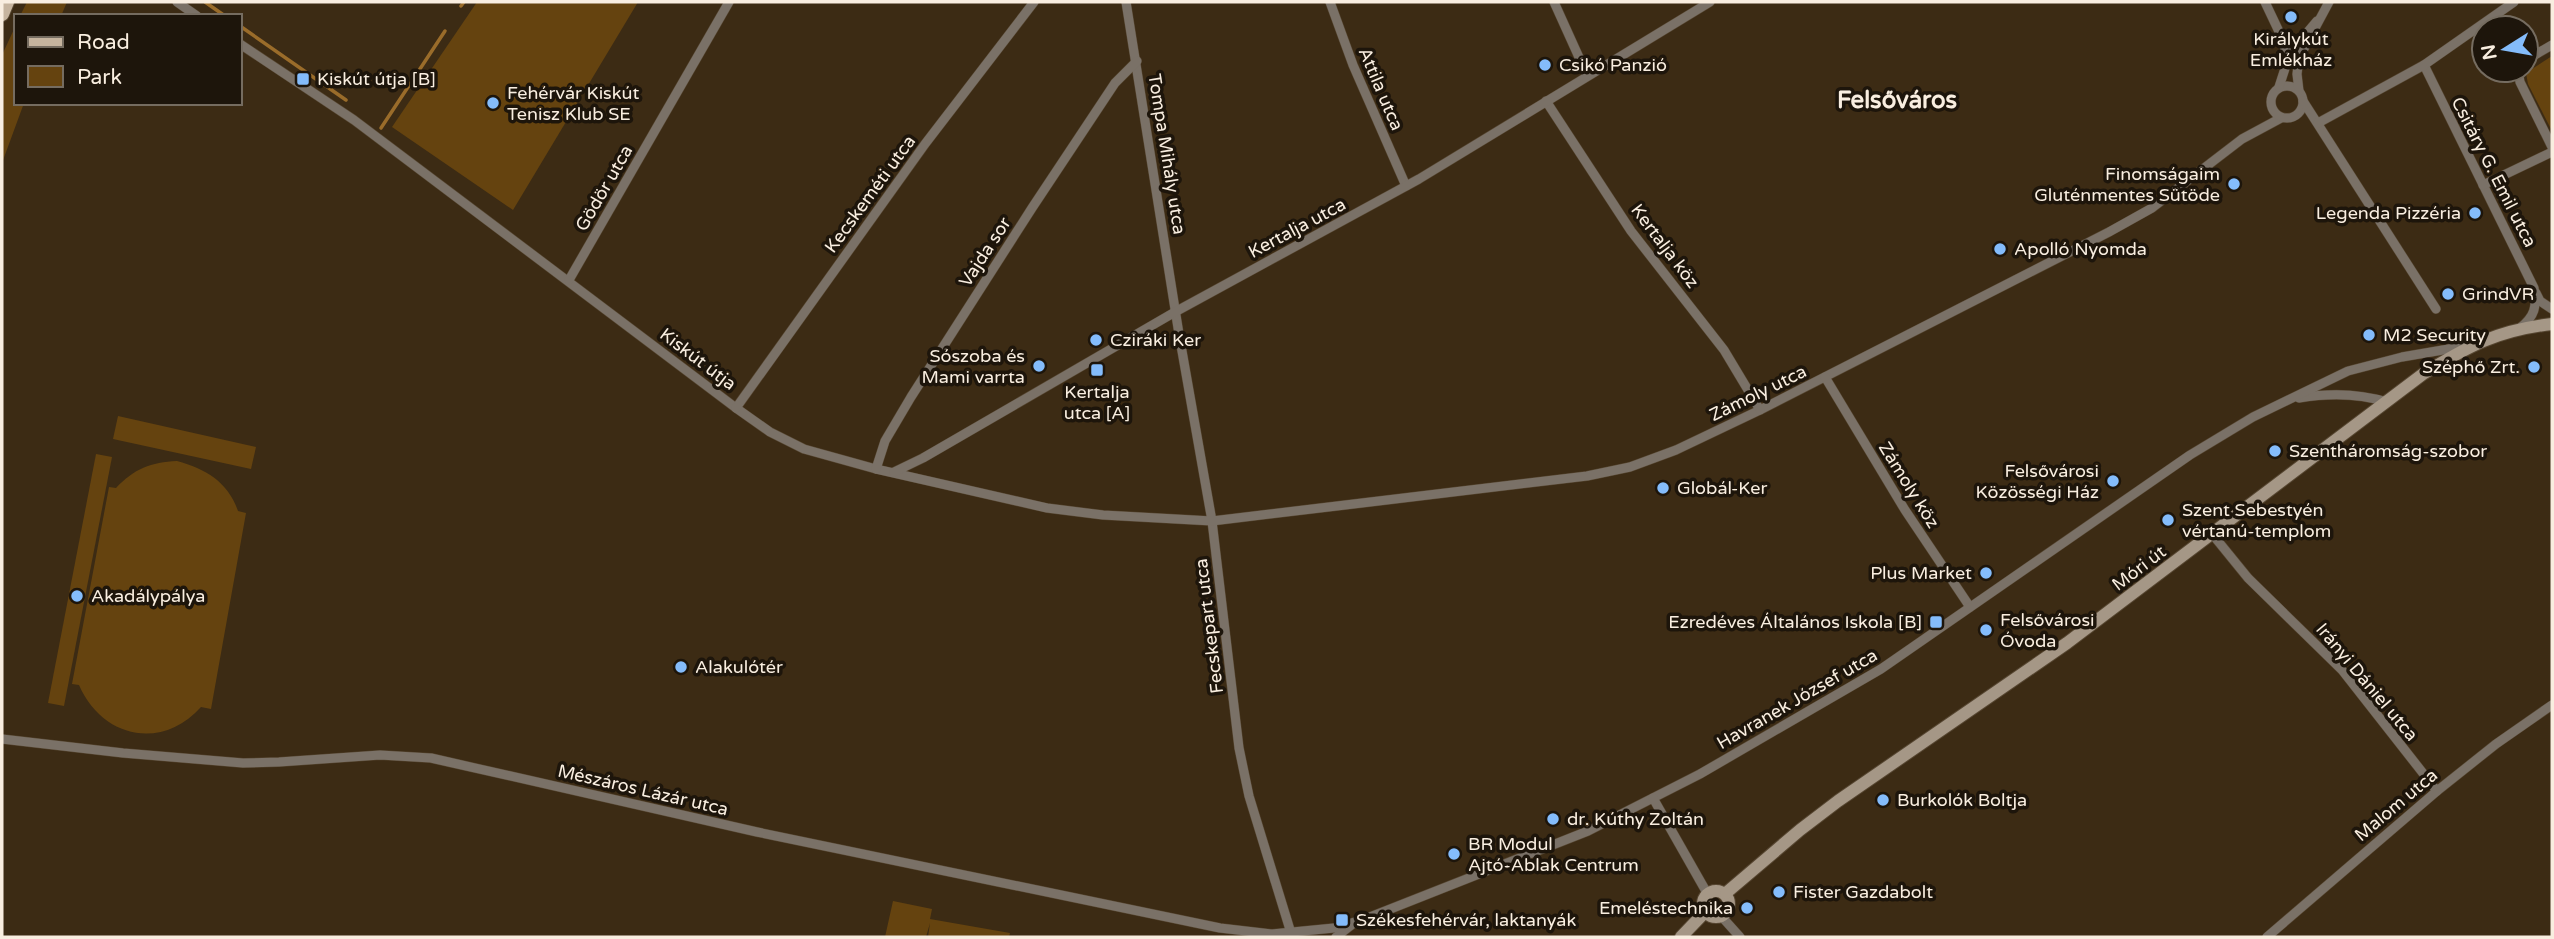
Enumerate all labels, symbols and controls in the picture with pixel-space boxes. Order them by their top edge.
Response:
marker: Királykút Emlékház [2283,9,2299,25]
legend [14,14,242,105]
north arrow [2470,14,2540,84]
place label: Királykút Emlékház [2250,28,2332,71]
text: Road [77,30,130,55]
text: N [2477,42,2502,62]
street label: Attila utca [1354,44,1408,134]
place label: Csikó Panzió [1559,54,1667,76]
marker: Csikó Panzió [1537,57,1553,73]
text: Park [77,65,122,90]
place label: Kiskút útja [B] [317,68,436,90]
marker: Kiskút útja [B] [295,71,311,87]
street label: Tompa Mihály utca [1143,72,1191,236]
place label: Fehérvár Kiskút Tenisz Klub SE [507,82,640,125]
district label: Felsőváros [1837,86,1957,115]
street label: Csitáry G. Emil utca [2447,93,2541,251]
marker: Fehérvár Kiskút Tenisz Klub SE [485,95,501,111]
street label: Kecskeméti utca [820,131,920,257]
street label: Gödör utca [571,141,637,235]
place label: Finomságaim Gluténmentes Sütöde [2034,163,2220,206]
marker: Finomságaim Gluténmentes Sütöde [2226,176,2242,192]
street label: Kertalja utca [1244,193,1350,263]
street label: Kertalja köz [1626,200,1704,292]
place label: Legenda Pizzéria [2316,202,2461,224]
marker: Legenda Pizzéria [2467,205,2483,221]
street label: Vajda sor [954,213,1016,291]
place label: Apolló Nyomda [2014,238,2147,260]
marker: Apolló Nyomda [1992,241,2008,257]
place label: GrindVR [2462,283,2534,305]
marker: GrindVR [2440,286,2456,302]
street label: Kiskút útja [655,323,741,395]
place label: M2 Security [2383,324,2486,346]
marker: M2 Security [2361,327,2377,343]
place label: Cziráki Ker [1110,329,1201,351]
marker: Cziráki Ker [1088,332,1104,348]
place label: Sószoba és Mami varrta [921,345,1025,388]
place label: Széphő Zrt. [2422,356,2520,378]
marker: Sószoba és Mami varrta [1031,358,1047,374]
marker: Széphő Zrt. [2526,359,2542,375]
street label: Zámoly utca [1706,360,1810,426]
marker: Kertalja utca [A] [1089,362,1105,378]
place label: Kertalja utca [A] [1064,381,1130,424]
street label: Zámoly köz [1874,438,1944,532]
place label: Szentháromság-szobor [2289,440,2487,462]
marker: Szentháromság-szobor [2267,443,2283,459]
place label: Felsővárosi Közösségi Ház [1975,460,2099,503]
marker: Felsővárosi Közösségi Ház [2105,473,2121,489]
place label: Globál-Ker [1677,477,1768,499]
marker: Globál-Ker [1655,480,1671,496]
place label: Szent Sebestyén vértanú-templom [2182,499,2331,542]
marker: Szent Sebestyén vértanú-templom [2160,512,2176,528]
street label: Móri út [2108,540,2170,595]
street label: Fecskepart utca [1190,557,1228,695]
place label: Plus Market [1870,562,1972,584]
marker: Plus Market [1978,565,1994,581]
place label: Akadálypálya [91,585,205,607]
marker: Akadálypálya [69,588,85,604]
place label: Felsővárosi Óvoda [2000,609,2095,652]
place label: Ezredéves Általános Iskola [B] [1668,611,1922,633]
marker: Ezredéves Általános Iskola [B] [1928,614,1944,630]
street label: Irányi Dániel utca [2311,619,2423,745]
marker: Felsővárosi Óvoda [1978,622,1994,638]
street label: Havranek József utca [1713,644,1881,754]
place label: Alakulótér [695,656,783,678]
marker: Alakulótér [673,659,689,675]
street label: Mészáros Lázár utca [556,760,730,820]
street label: Malom utca [2350,764,2442,846]
place label: Burkolók Boltja [1897,789,2027,811]
marker: Burkolók Boltja [1875,792,1891,808]
place label: dr. Kúthy Zoltán [1567,808,1704,830]
marker: dr. Kúthy Zoltán [1545,811,1561,827]
place label: BR Modul Ajtó-Ablak Centrum [1468,833,1639,876]
marker: BR Modul Ajtó-Ablak Centrum [1446,846,1462,862]
place label: Fister Gazdabolt [1793,881,1933,903]
marker: Fister Gazdabolt [1771,884,1787,900]
place label: Emeléstechnika [1599,897,1733,919]
marker: Emeléstechnika [1739,900,1755,916]
place label: Székesfehérvár, laktanyák [1356,909,1576,931]
marker: Székesfehérvár, laktanyák [1334,912,1350,928]

